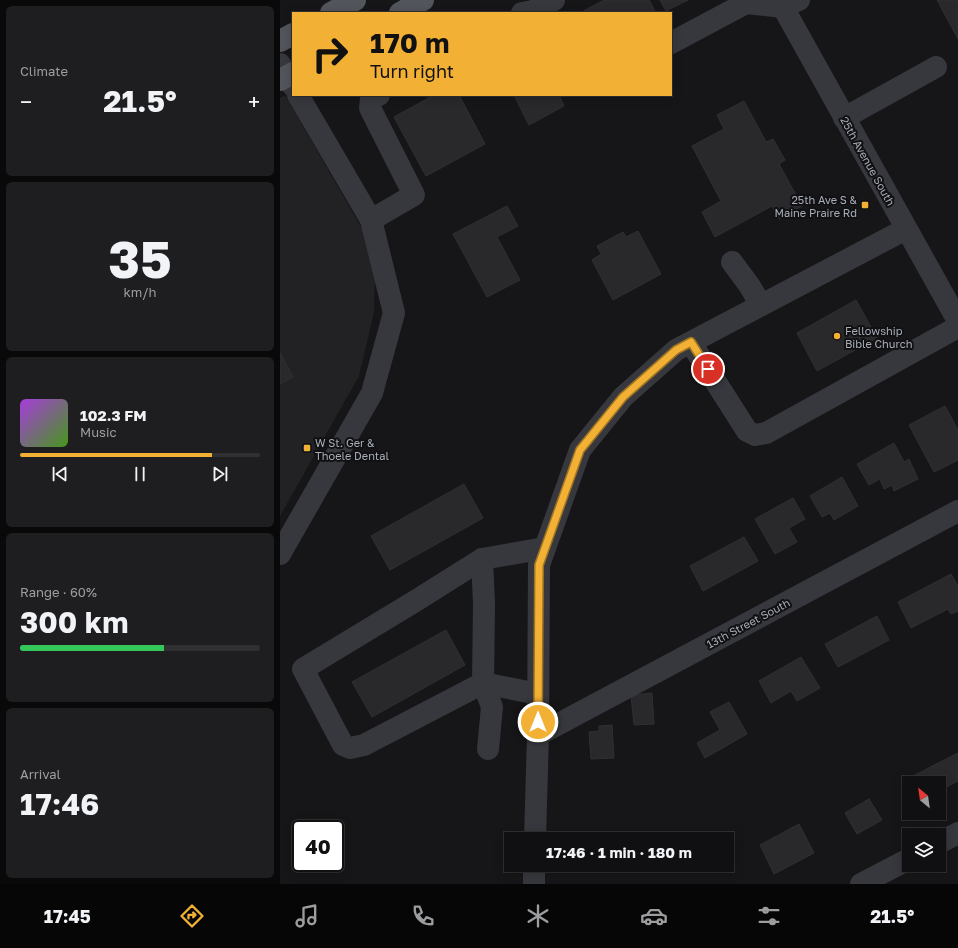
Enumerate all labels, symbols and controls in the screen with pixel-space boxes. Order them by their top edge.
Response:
text: 170 m [370,26,449,59]
icon: right [304,28,356,80]
text: Turn right [370,60,454,82]
text: Climate [20,63,68,79]
text: 21.5° [103,83,177,119]
text: − [20,88,32,115]
text: + [248,88,260,115]
street label: 25th Avenue South [838,114,898,208]
place label: 25th Ave S & Maine Praire Rd [774,193,858,219]
marker: 25th Ave S & Maine Praire Rd [860,200,870,210]
text: 35 [108,227,172,289]
text: km/h [123,284,157,300]
place label: Fellowship Bible Church [845,324,912,350]
marker: Fellowship Bible Church [832,331,842,341]
pin [691,352,725,386]
icon: arrive [697,358,719,380]
text: 102.3 FM [80,406,147,424]
text: Music [80,424,117,440]
place label: W St. Ger & Thoele Dental [315,436,389,462]
marker: W St. Ger & Thoele Dental [302,443,312,453]
icon: previous [49,463,71,485]
icon: pause [129,463,151,485]
icon: next [209,463,231,485]
text: Range · 60% [20,584,97,600]
street label: 13th Street South [704,596,792,650]
text: 300 km [20,604,128,640]
position arrow [517,701,559,743]
text: Arrival [20,766,61,782]
north arrow [902,776,946,820]
map controls [902,776,946,872]
text: 17:46 [20,786,99,822]
speed limit sign: 40 [292,820,344,872]
button: layers [902,828,946,872]
text: 17:46 · 1 min · 180 m [546,843,692,861]
icon: directions [178,902,206,930]
icon: music [293,902,321,930]
icon: phone [409,902,437,930]
icon: climate [524,902,552,930]
icon: car [640,902,668,930]
icon: filters [755,902,783,930]
text: 17:45 [44,905,91,927]
text: 21.5° [870,905,914,927]

